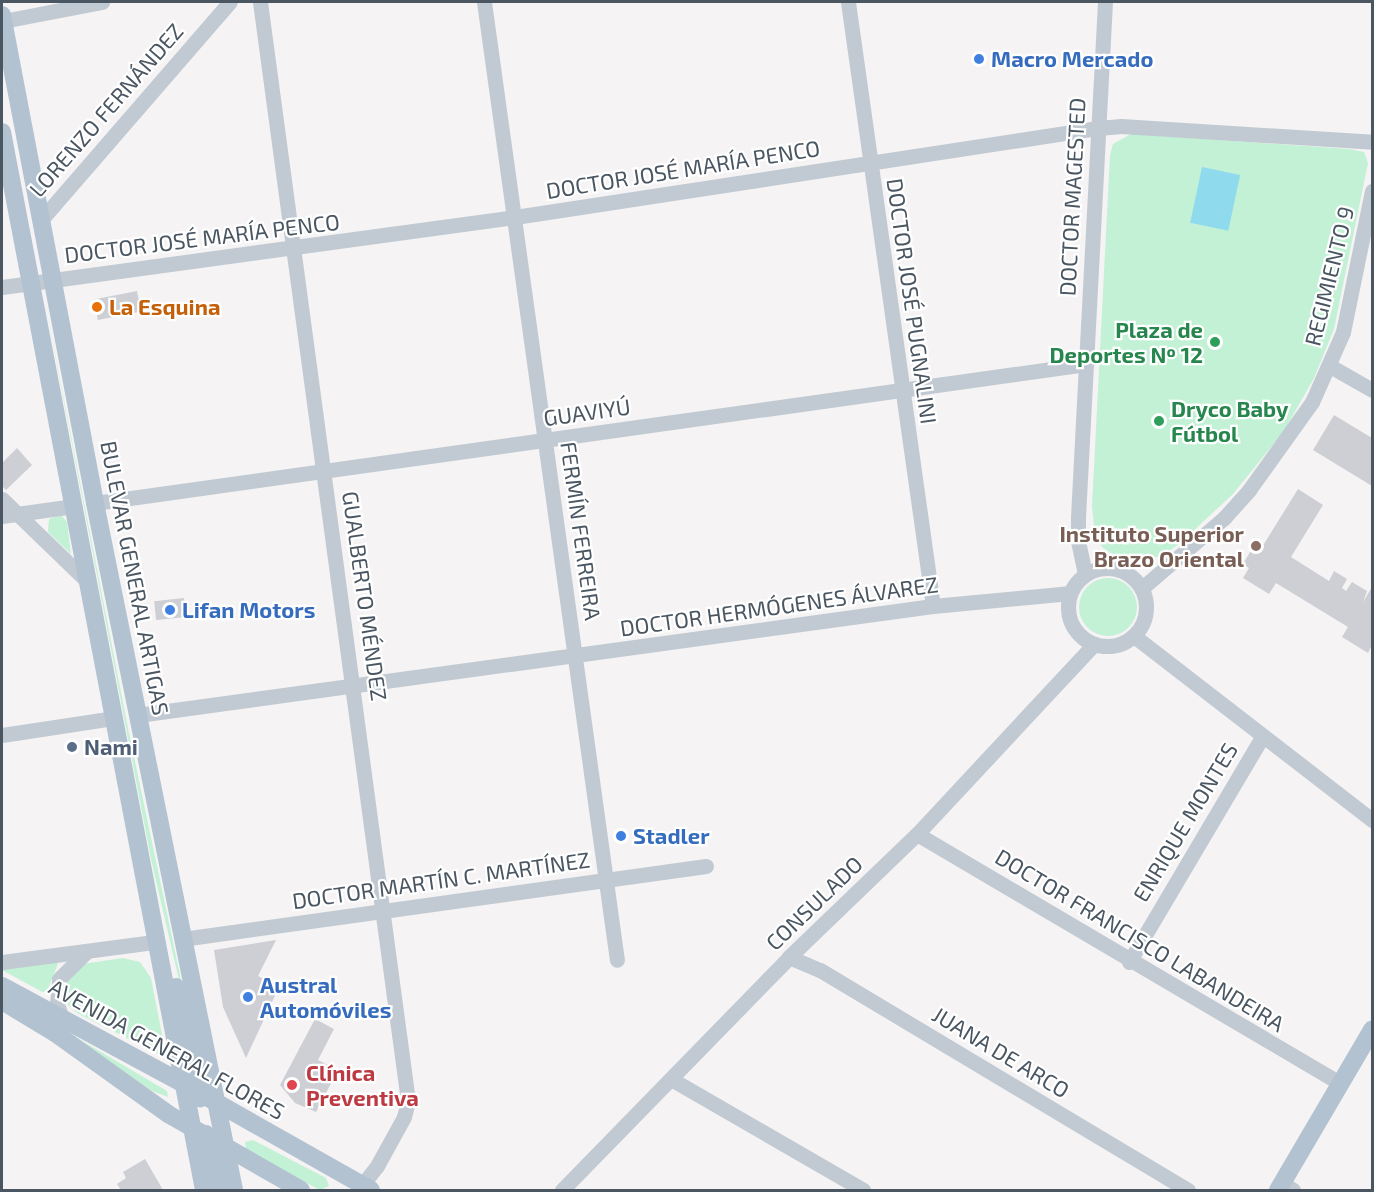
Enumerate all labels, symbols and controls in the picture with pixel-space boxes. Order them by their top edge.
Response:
street label: LORENZO FERNÁNDEZ [24,18,188,202]
place label: Macro Mercado [991,46,1153,72]
marker: Macro Mercado [972,52,986,66]
street label: DOCTOR MAGESTED [1054,97,1090,297]
street label: DOCTOR JOSÉ MARÍA PENCO [544,134,822,204]
street label: DOCTOR JOSÉ PUGNALINI [882,176,942,426]
street label: REGIMIENTO 9 [1299,203,1359,349]
street label: DOCTOR JOSÉ MARÍA PENCO [62,208,342,268]
place label: La Esquina [109,294,220,320]
marker: La Esquina [90,300,104,314]
place label: Plaza de Deportes Nº 12 [1050,316,1203,368]
marker: Plaza de Deportes Nº 12 [1208,335,1222,349]
street label: GUAVIYÚ [542,393,632,431]
place label: Dryco Baby Fútbol [1171,395,1288,446]
marker: Dryco Baby Fútbol [1152,414,1166,428]
street label: BULEVAR GENERAL ARTIGAS [95,438,175,718]
street label: FERMÍN FERREIRA [555,440,607,622]
street label: GUALBERTO MÉNDEZ [337,490,393,702]
place label: Instituto Superior Brazo Oriental [1059,520,1244,572]
marker: Instituto Superior Brazo Oriental [1249,539,1263,553]
street label: DOCTOR HERMÓGENES ÁLVAREZ [618,571,940,641]
place label: Lifan Motors [182,597,315,623]
marker: Lifan Motors [163,603,177,617]
place label: Nami [84,734,138,760]
street label: ENRIQUE MONTES [1127,738,1243,906]
marker: Nami [65,740,79,754]
place label: Stadler [633,823,710,849]
marker: Stadler [614,829,628,843]
street label: DOCTOR FRANCISCO LABANDEIRA [991,843,1289,1037]
street label: DOCTOR MARTÍN C. MARTÍNEZ [290,846,592,914]
street label: CONSULADO [760,851,868,955]
place label: Austral Automóviles [260,971,391,1022]
street label: AVENIDA GENERAL FLORES [44,973,290,1125]
marker: Austral Automóviles [241,990,255,1004]
street label: JUANA DE ARCO [927,1001,1075,1103]
place label: Clínica Preventiva [306,1059,419,1110]
marker: Clínica Preventiva [283,1076,301,1094]

